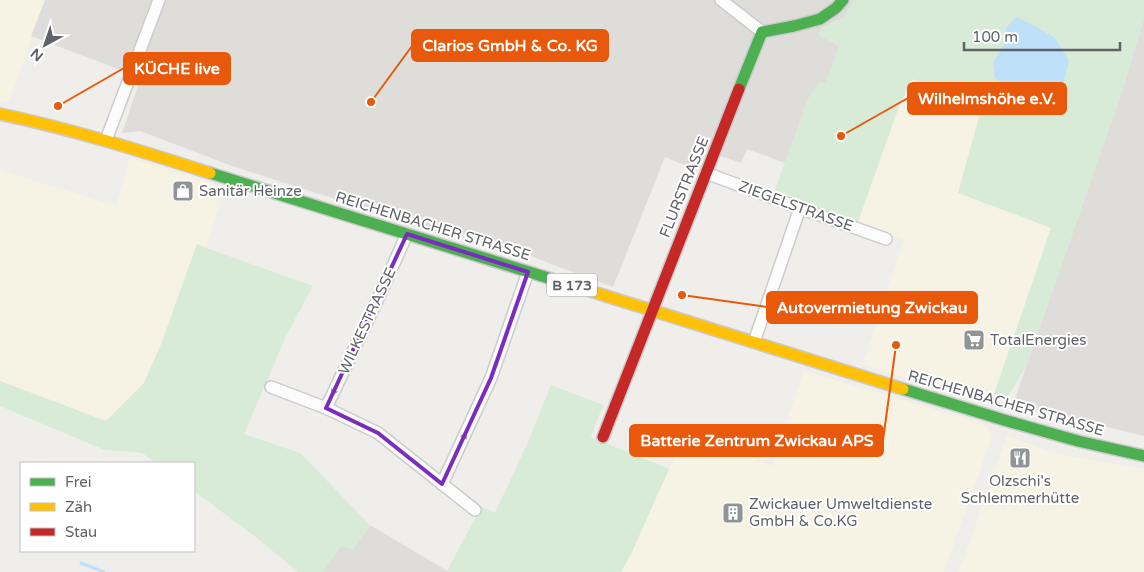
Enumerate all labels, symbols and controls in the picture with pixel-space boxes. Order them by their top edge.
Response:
north arrow [20,20,70,70]
scale bar [964,20,1120,52]
text: 100 m [972,28,1018,46]
callout: Clarios GmbH & Co. KG [412,30,608,61]
text: Clarios GmbH & Co. KG [422,36,598,56]
text: N [27,44,47,65]
callout: KÜCHE live [124,53,230,84]
text: KÜCHE live [134,59,220,79]
callout: Wilhelmshöhe e.V. [908,83,1066,114]
text: Wilhelmshöhe e.V. [918,89,1056,109]
street label: FLURSTRASSE [656,134,712,240]
street label: ZIEGELSTRASSE [736,177,856,235]
shop icon: Sanitär Heinze [171,179,195,203]
place label: Sanitär Heinze [199,182,302,200]
street label: REICHENBACHER STRASSE [333,188,533,264]
street label: WILKESTRASSE [334,265,400,377]
road number: B 173 [547,274,597,296]
callout: Autovermietung Zwickau [767,292,977,323]
text: Autovermietung Zwickau [777,298,967,318]
supermarket icon: TotalEnergies [962,328,986,352]
place label: TotalEnergies [990,331,1086,349]
street label: REICHENBACHER STRASSE [906,366,1106,440]
one-way arrow [331,382,339,396]
callout: Batterie Zentrum Zwickau APS [630,425,883,456]
text: Batterie Zentrum Zwickau APS [640,431,874,451]
one-way arrow [459,432,467,446]
restaurant icon: Olzschi's Schlemmerhütte [1008,446,1032,470]
legend [20,462,195,552]
place label: Olzschi's Schlemmerhütte [961,472,1079,507]
text: Frei [65,473,91,491]
place label: Zwickauer Umweltdienste GmbH & Co.KG [749,495,932,530]
text: Zäh [65,498,92,516]
building icon: Zwickauer Umweltdienste GmbH & Co.KG [721,501,745,525]
text: Stau [65,523,97,541]

